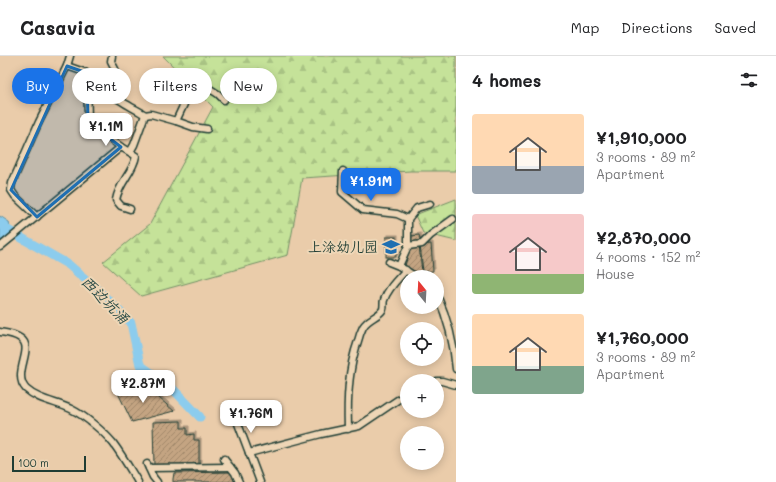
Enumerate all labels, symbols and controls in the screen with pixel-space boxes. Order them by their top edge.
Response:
text: Casavia [20,15,95,40]
text: Map [571,18,599,37]
text: Directions [621,18,692,37]
text: Saved [714,18,756,37]
chip: Buy [12,68,64,104]
chip: Rent [72,68,131,104]
chip: Filters [139,68,212,104]
chip: New [220,68,277,104]
text: 4 homes [472,69,541,91]
icon: filters [738,69,760,91]
pin: ¥1.1M [78,113,134,147]
text: ¥1.1M [89,117,123,134]
text: ¥1,910,000 [596,126,687,148]
icon: home [504,130,552,178]
text: 3 rooms · 89 m² [596,148,695,165]
text: Apartment [596,165,665,182]
pin: ¥1.91M [338,168,404,202]
text: ¥1.91M [350,172,392,189]
text: ¥2,870,000 [596,226,691,248]
icon: home [504,230,552,278]
place label: 上涂幼儿园 [308,237,378,256]
school or university icon: 上涂幼儿园 [381,237,401,257]
text: 4 rooms · 152 m² [596,248,700,265]
text: House [596,265,634,282]
north arrow [400,270,444,314]
map controls [400,270,444,470]
water label: 西边坑涌 [77,271,135,328]
button: locate [400,322,444,366]
text: ¥1,760,000 [596,326,689,348]
icon: home [504,330,552,378]
text: 3 rooms · 89 m² [596,348,695,365]
text: Apartment [596,365,665,382]
pin: ¥2.87M [110,370,176,404]
text: ¥2.87M [120,374,166,391]
button: + [400,374,444,418]
pin: ¥1.76M [218,400,284,434]
text: ¥1.76M [229,404,273,421]
button: − [400,426,444,470]
scale bar [12,454,86,473]
text: 100 m [18,455,49,470]

